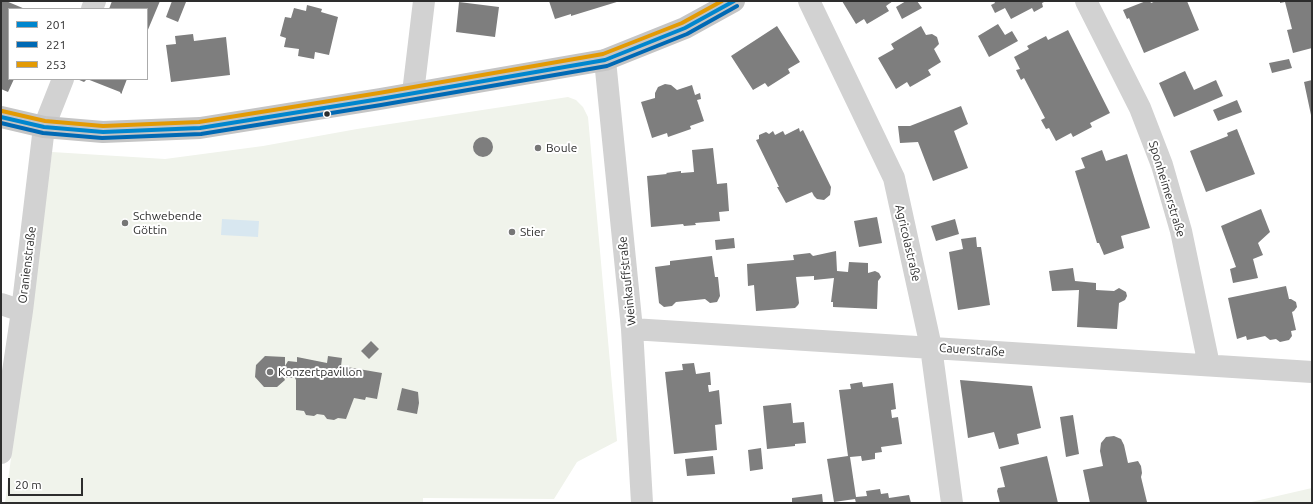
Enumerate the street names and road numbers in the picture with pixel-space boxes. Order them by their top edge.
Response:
street label: Sponheimerstraße [1146,139,1188,239]
street label: Agricolastraße [892,203,924,283]
street label: Oranienstraße [15,226,39,304]
street label: Weinkauffstraße [615,235,639,327]
street label: Cauerstraße [939,341,1005,359]

